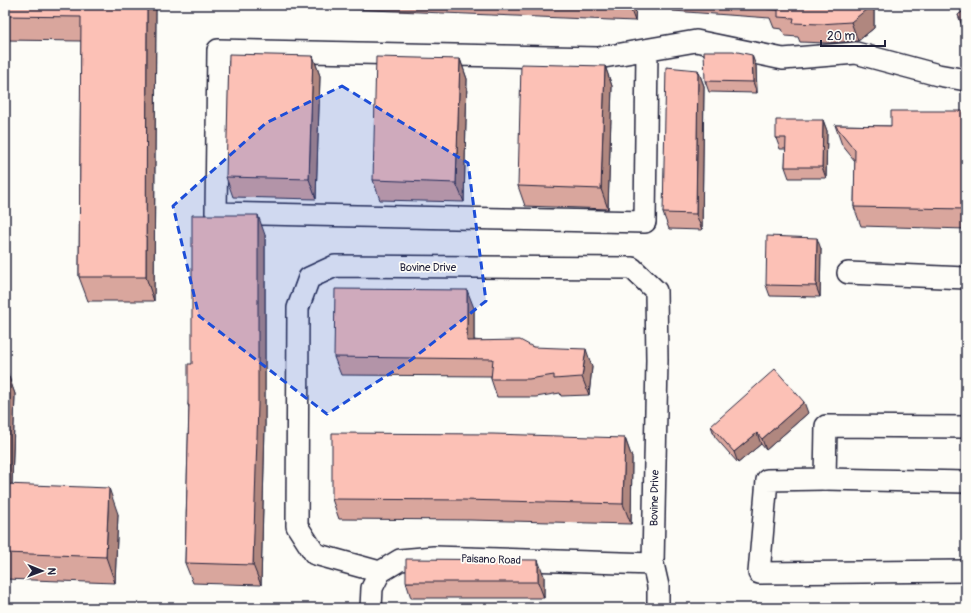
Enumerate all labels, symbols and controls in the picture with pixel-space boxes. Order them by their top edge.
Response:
scale bar [821,22,885,48]
text: 20 m [827,29,856,44]
street label: Bovine Drive [400,261,457,274]
street label: Bovine Drive [648,469,662,526]
north arrow [22,551,62,591]
street label: Paisano Road [461,552,521,567]
text: N [45,567,58,576]

